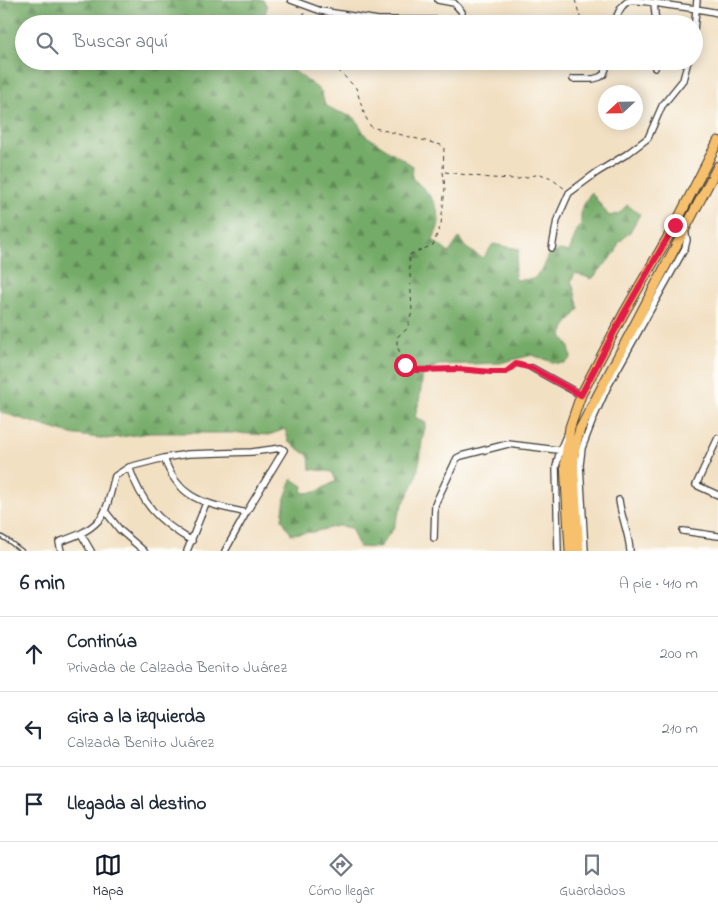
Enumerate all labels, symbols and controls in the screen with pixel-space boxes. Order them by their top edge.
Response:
search box [15,15,703,70]
icon: search [33,29,61,57]
text: Buscar aquí [73,29,168,56]
north arrow [598,85,643,130]
route end [664,214,687,237]
route start [394,354,417,377]
text: 6 min [20,569,65,599]
text: A pie · 410 m [619,572,698,596]
text: Continúa [67,629,137,656]
icon: ahead [20,640,48,668]
text: 200 m [660,642,698,666]
text: Privada de Calzada Benito Juárez [67,656,287,680]
text: Gira a la izquierda [67,704,205,731]
icon: left [20,715,48,743]
text: 210 m [662,717,698,741]
text: Calzada Benito Juárez [67,731,214,755]
icon: arrive [20,790,48,818]
text: Llegada al destino [67,791,206,818]
tab: Mapa [92,851,124,902]
tab: Cómo llegar [309,851,374,902]
tab: Guardados [559,851,626,902]

